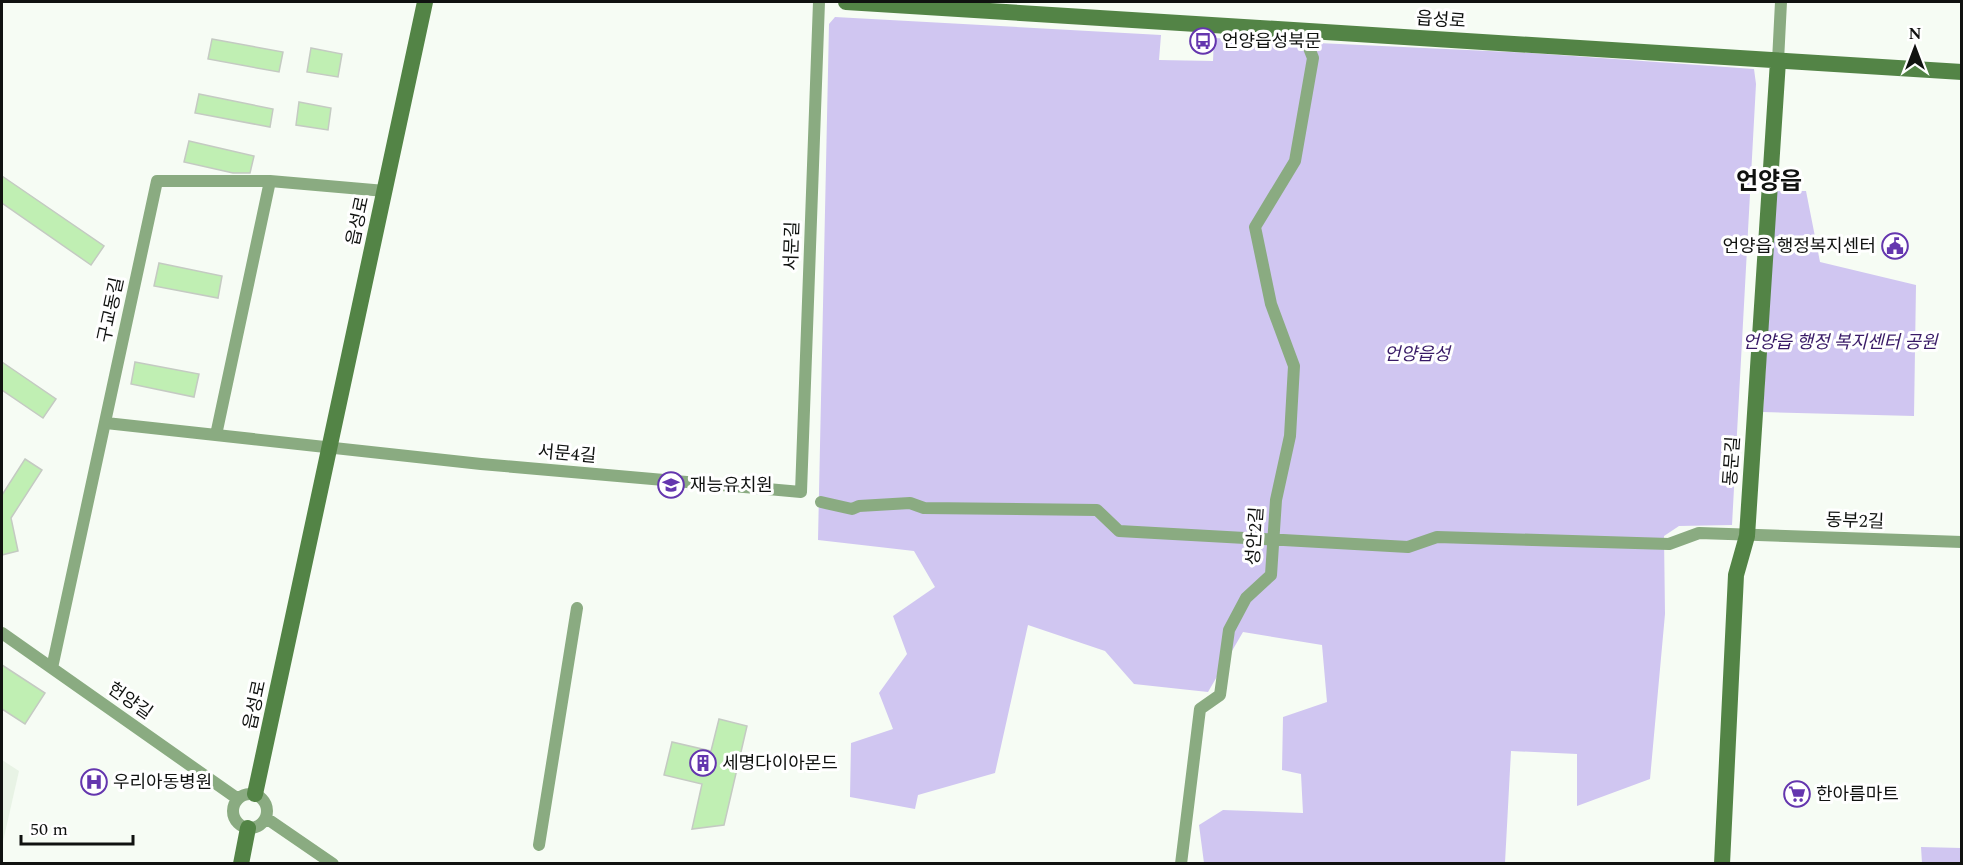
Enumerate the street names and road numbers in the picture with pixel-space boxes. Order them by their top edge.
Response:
street label: 읍성로 [1415,5,1467,35]
street label: 읍성로 [340,194,376,248]
street label: 서문길 [778,221,806,271]
street label: 구교동길 [91,275,131,345]
street label: 동문길 [1717,435,1747,487]
street label: 서문4길 [537,438,597,470]
street label: 성안2길 [1239,506,1271,566]
street label: 동부2길 [1825,506,1885,536]
street label: 헌양길 [102,676,158,726]
street label: 읍성로 [237,678,273,732]

